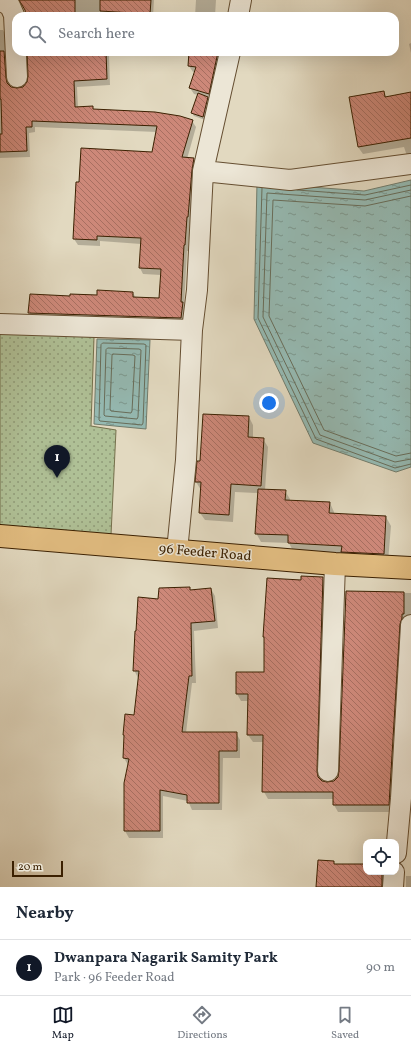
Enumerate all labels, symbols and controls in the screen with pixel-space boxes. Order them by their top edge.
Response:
search box [12,12,399,56]
icon: search [26,23,48,45]
text: Search here [58,24,135,45]
your location [259,393,279,413]
pin: 1 [44,445,70,478]
street label: 96 Feeder Road [158,539,252,567]
map controls [363,839,399,875]
button: locate [363,839,399,875]
scale bar [12,859,63,878]
text: 20 m [18,860,42,875]
text: Nearby [16,902,74,925]
text: Dwanpara Nagarik Samity Park [54,948,278,969]
text: 1 [26,959,32,977]
text: 90 m [366,959,395,977]
text: Park · 96 Feeder Road [54,969,175,987]
tab: Map [52,1004,74,1043]
tab: Directions [177,1004,228,1043]
tab: Saved [331,1004,359,1043]

